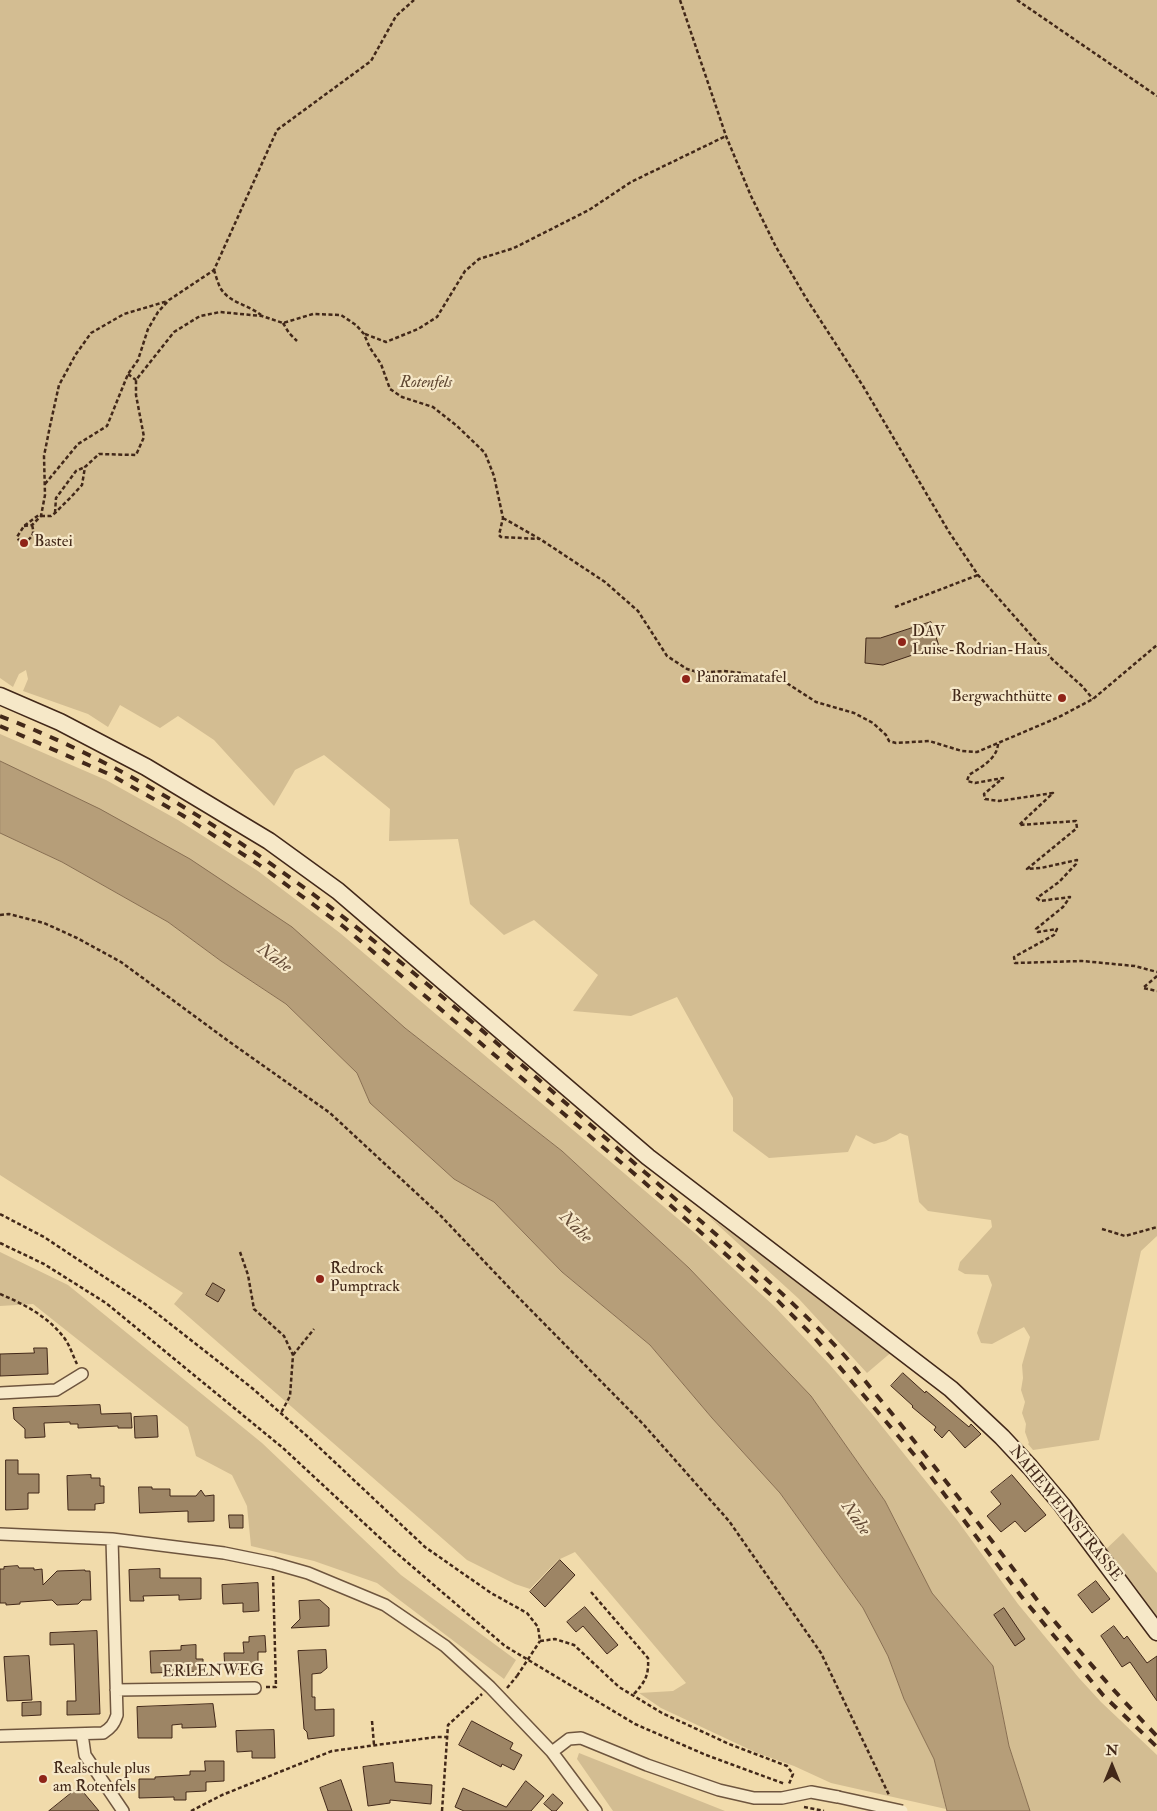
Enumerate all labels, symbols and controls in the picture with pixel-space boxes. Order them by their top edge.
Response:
park label: Rotenfels [400,374,452,394]
place label: Bastei [34,533,73,553]
marker: Bastei [18,537,30,549]
place label: DAV Luise-Rodrian-Haus [912,623,1047,661]
marker: DAV Luise-Rodrian-Haus [896,636,908,648]
place label: Panoramatafel [696,669,787,689]
marker: Panoramatafel [680,673,692,685]
place label: Bergwachthütte [951,688,1052,708]
marker: Bergwachthütte [1056,692,1068,704]
water label: Nahe [253,939,295,979]
water label: Nahe [554,1207,596,1249]
place label: Redrock Pumptrack [330,1260,400,1298]
marker: Redrock Pumptrack [314,1273,326,1285]
street label: NAHEWEINSTRASSE [1004,1442,1126,1586]
water label: Nahe [835,1498,875,1540]
street label: ERLENWEG [162,1662,264,1682]
north arrow [1087,1741,1137,1791]
text: N [1106,1742,1118,1759]
place label: Realschule plus am Rotenfels [53,1760,150,1798]
marker: Realschule plus am Rotenfels [37,1773,49,1785]

